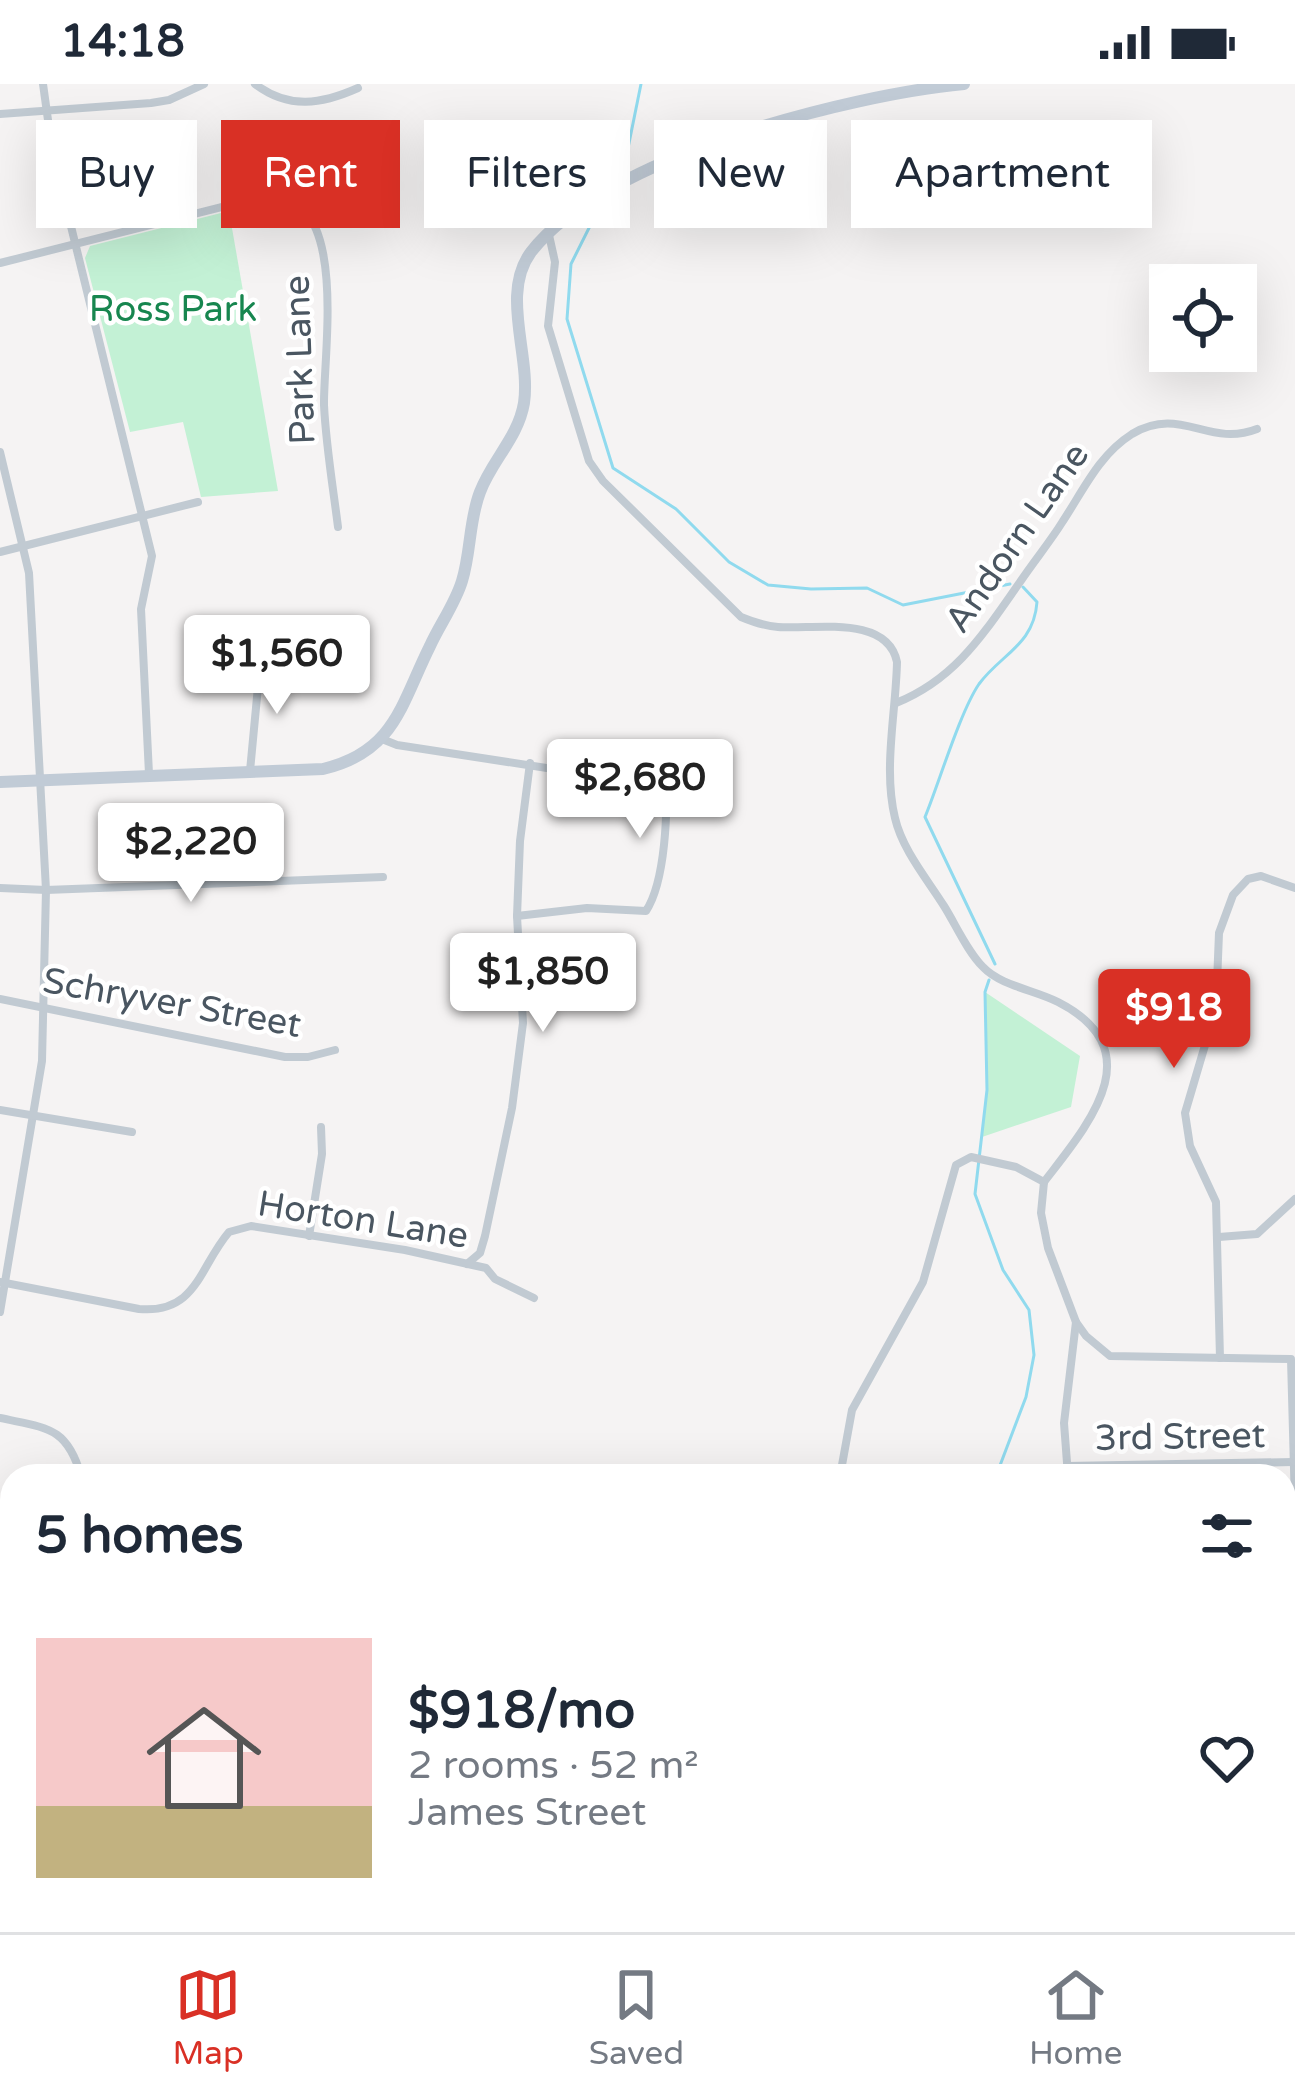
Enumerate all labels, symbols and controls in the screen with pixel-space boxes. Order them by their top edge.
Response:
text: 14:18 [60,15,185,69]
chip: Buy [36,120,197,228]
chip: Rent [221,120,400,228]
chip: Filters [424,120,630,228]
chip: New [654,120,827,228]
chip: Apartment [851,120,1152,228]
map controls [1149,264,1257,372]
button: locate [1149,264,1257,372]
street label: Park Lane [276,275,324,445]
park label: Ross Park [89,288,257,331]
street label: Andorn Lane [936,435,1098,641]
pin: $1,560 [179,615,375,717]
text: $1,560 [211,630,343,677]
pin: $2,680 [542,739,738,841]
text: $2,680 [574,754,706,801]
pin: $2,220 [93,803,289,905]
text: $2,220 [125,818,257,865]
pin: $1,850 [445,933,641,1035]
text: $1,850 [477,948,609,995]
street label: Schryver Street [39,959,305,1047]
pin: $918 [1103,969,1245,1071]
text: $918 [1125,984,1223,1031]
street label: Horton Lane [255,1182,471,1258]
street label: 3rd Street [1094,1414,1266,1460]
icon: filters [1194,1503,1260,1569]
text: 5 homes [36,1505,244,1567]
text: $918/mo [408,1680,635,1742]
icon: home [132,1686,276,1830]
icon: heart [1194,1725,1260,1791]
text: 2 rooms · 52 m² [408,1742,699,1789]
text: James Street [408,1789,646,1836]
tab: Map [172,1962,244,2073]
tab: Saved [589,1962,684,2073]
tab: Home [1029,1962,1123,2073]

